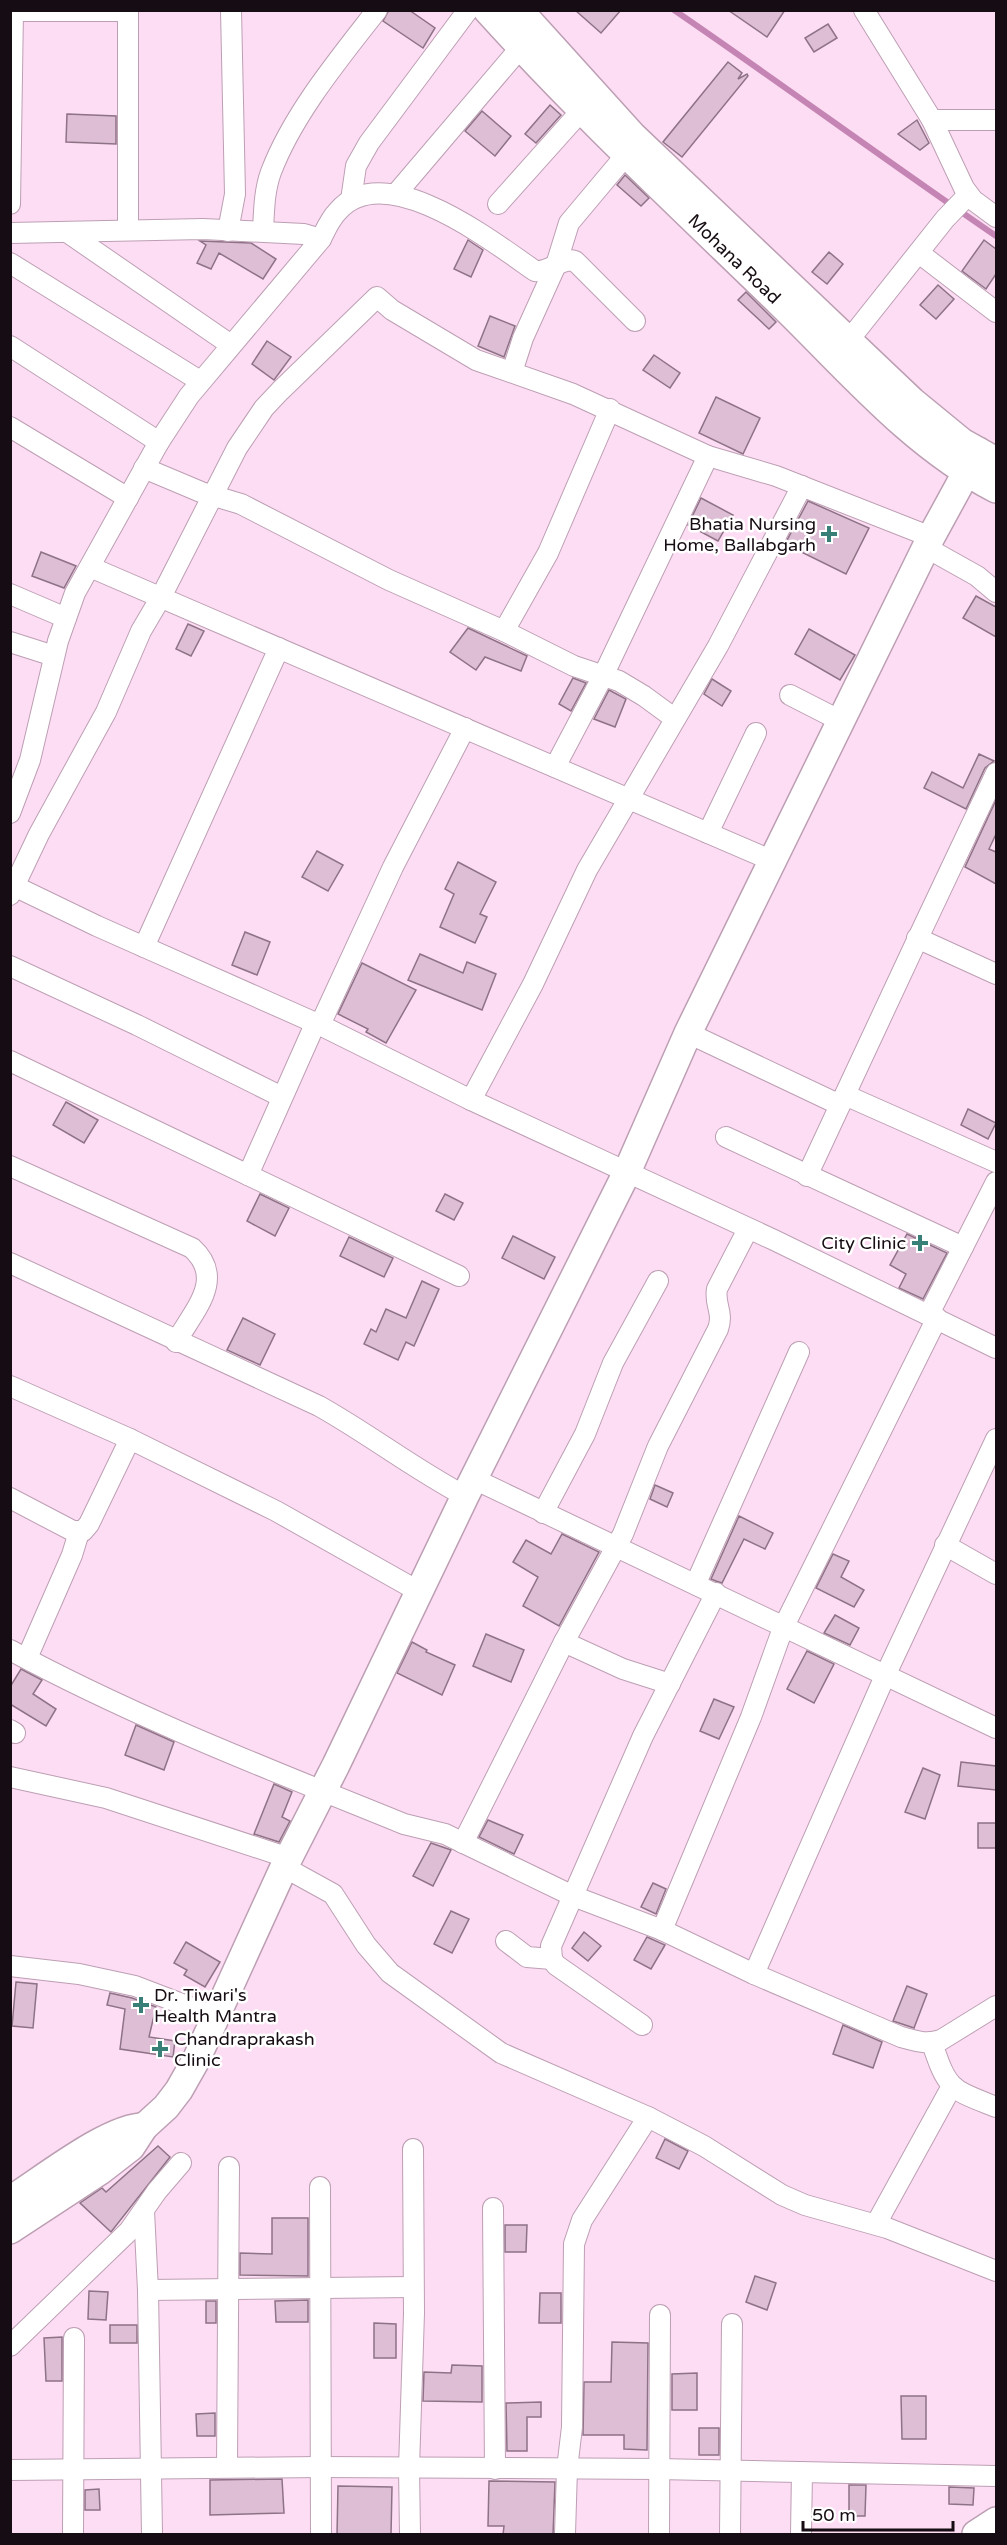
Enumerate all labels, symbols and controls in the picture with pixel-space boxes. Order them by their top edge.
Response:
street label: Mohana Road [683,209,785,309]
place label: Bhatia Nursing Home, Ballabgarh [663,513,816,556]
marker: Bhatia Nursing Home, Ballabgarh [820,525,838,543]
place label: City Clinic [821,1232,906,1254]
marker: City Clinic [911,1234,929,1252]
place label: Dr. Tiwari's Health Mantra [154,1984,277,2027]
marker: Dr. Tiwari's Health Mantra [132,1996,150,2014]
place label: Chandraprakash Clinic [174,2028,315,2071]
marker: Chandraprakash Clinic [151,2040,169,2058]
scale bar [803,2494,953,2532]
text: 50 m [812,2504,856,2526]

